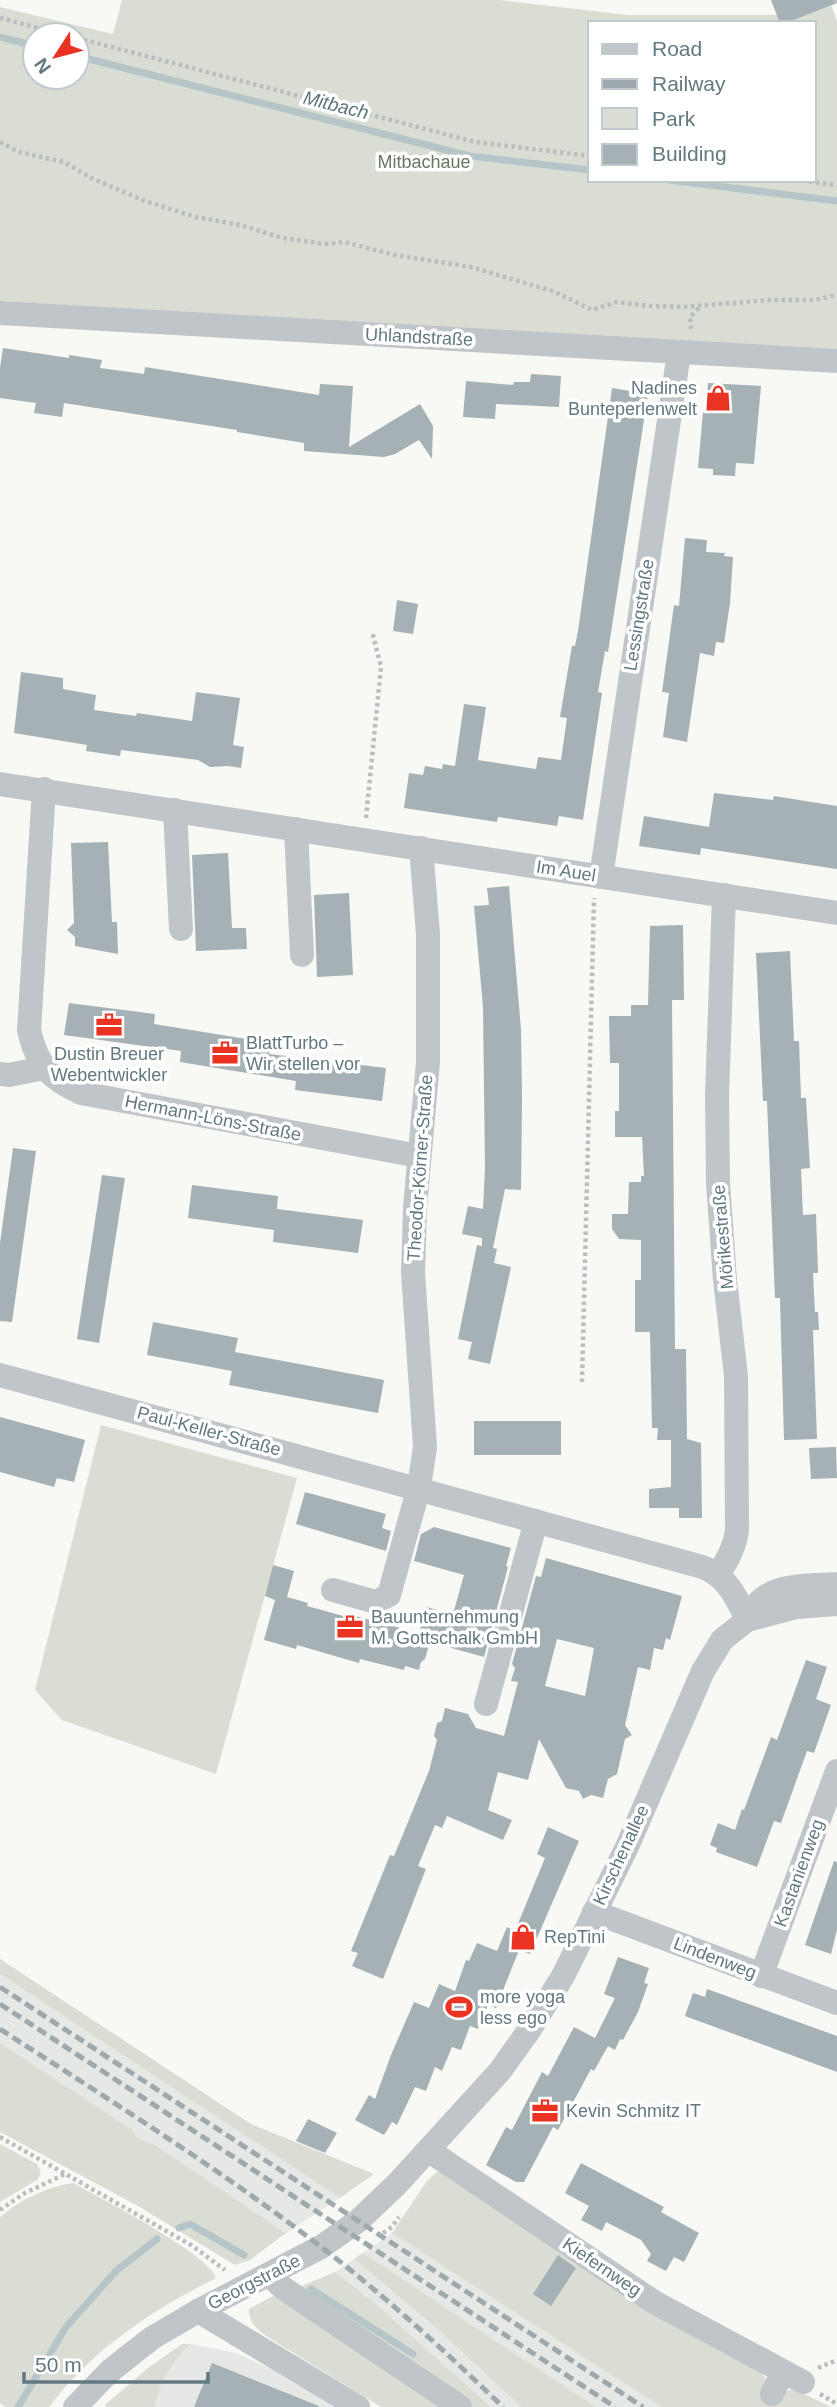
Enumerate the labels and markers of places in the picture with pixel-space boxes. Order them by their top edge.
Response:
place label: Nadines Bunteperlenwelt [568,378,697,419]
shop icon: Nadines Bunteperlenwelt [703,383,733,413]
office icon: Dustin Breuer Webentwickler [94,1010,124,1040]
place label: BlattTurbo – Wir stellen vor [246,1033,360,1074]
office icon: BlattTurbo – Wir stellen vor [210,1038,240,1068]
place label: Dustin Breuer Webentwickler [51,1044,167,1085]
place label: Bauunternehmung M. Gottschalk GmbH [371,1607,538,1648]
office icon: Bauunternehmung M. Gottschalk GmbH [335,1612,365,1642]
shop icon: RepTini [508,1922,538,1952]
place label: RepTini [544,1927,605,1947]
place label: more yoga less ego [480,1987,566,2028]
sports icon: more yoga less ego [444,1992,474,2022]
office icon: Kevin Schmitz IT [530,2096,560,2126]
place label: Kevin Schmitz IT [566,2101,701,2121]

